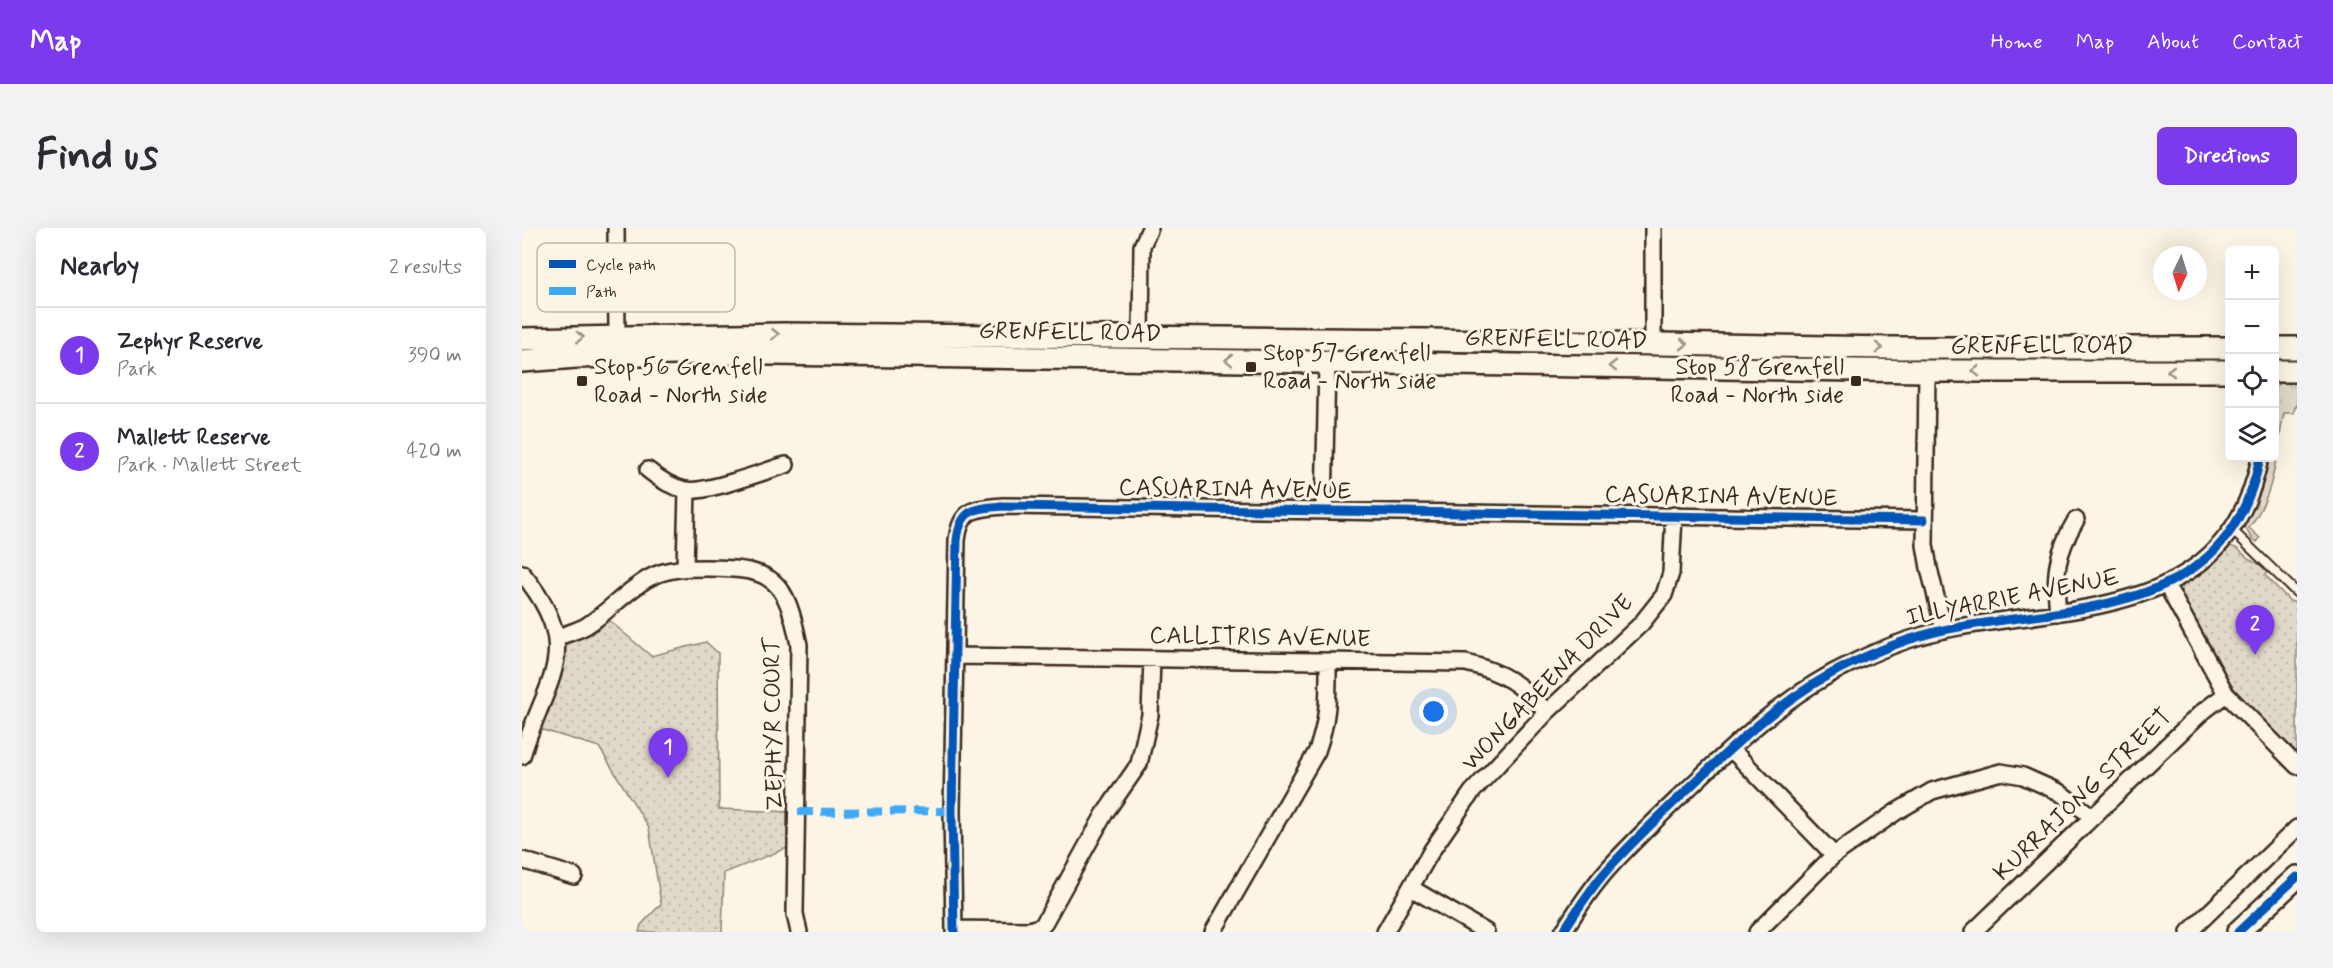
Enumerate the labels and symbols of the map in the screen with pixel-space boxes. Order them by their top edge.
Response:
legend [537,243,735,312]
north arrow [2153,246,2207,300]
text: Cycle path [586,255,656,276]
text: Path [586,282,617,303]
street label: GRENFELL ROAD [978,316,1162,350]
street label: GRENFELL ROAD [1464,323,1648,357]
one-way arrow [771,328,780,340]
one-way arrow [576,331,585,344]
street label: GRENFELL ROAD [1951,331,2133,362]
place label: Stop 57 Grenfell Road - North side [1263,338,1437,397]
one-way arrow [1680,338,1689,351]
one-way arrow [1875,342,1884,354]
place label: Stop 56 Grenfell Road - North side [594,352,768,411]
place label: Stop 58 Grenfell Road - North side [1670,352,1844,411]
one-way arrow [1225,354,1234,367]
marker: Stop 57 Grenfell Road - North side [1244,360,1258,374]
one-way arrow [1609,360,1618,372]
one-way arrow [1972,365,1981,377]
one-way arrow [2167,365,2176,377]
marker: Stop 56 Grenfell Road - North side [575,374,589,388]
marker: Stop 58 Grenfell Road - North side [1849,374,1863,388]
street label: CASUARINA AVENUE [1118,472,1352,508]
street label: CASUARINA AVENUE [1604,479,1838,515]
street label: ILLYARRIE AVENUE [1904,562,2122,634]
street label: WONGABEENA DRIVE [1455,588,1641,778]
pin: 2 [2236,606,2274,655]
street label: CALLITRIS AVENUE [1149,621,1371,655]
street label: ZEPHYR COURT [757,637,791,811]
your location [1419,697,1448,726]
street label: KURRAJONG STREET [1987,702,2179,888]
pin: 1 [648,728,688,778]

